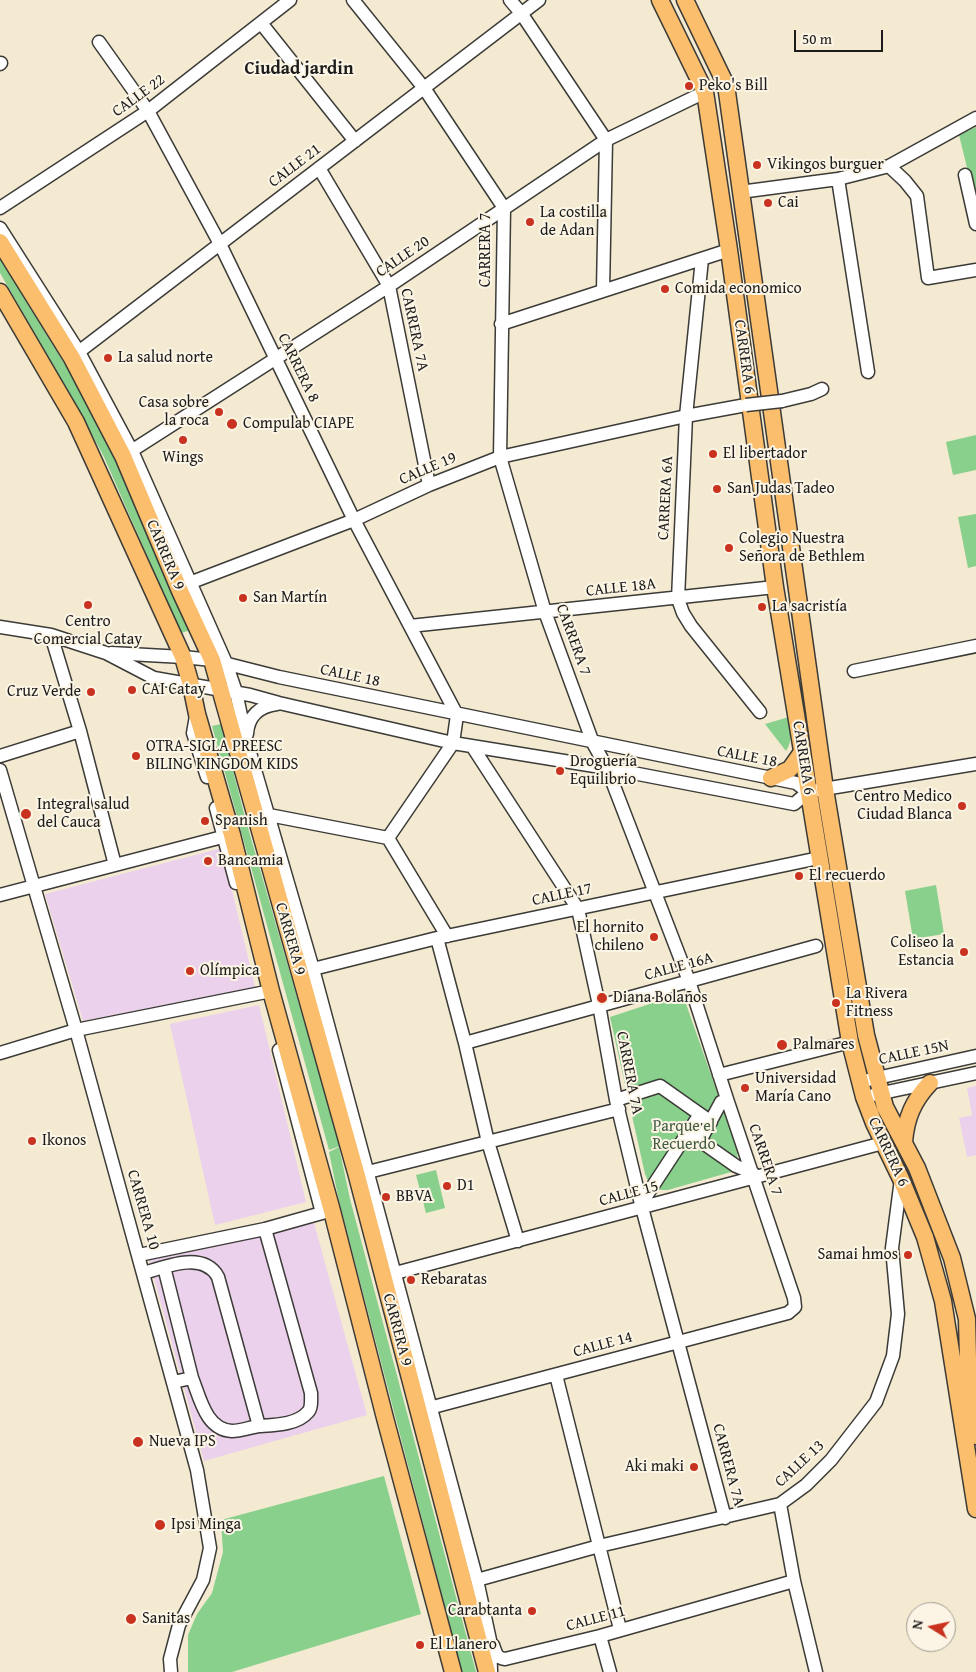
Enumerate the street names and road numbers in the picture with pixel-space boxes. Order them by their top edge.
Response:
street label: CALLE 22 [109,70,169,122]
street label: CALLE 21 [265,140,325,192]
street label: CARRERA 7 [476,213,496,287]
street label: CALLE 20 [373,232,433,282]
street label: CARRERA 7A [396,287,432,373]
street label: CARRERA 6 [729,319,759,395]
street label: CARRERA 8 [273,330,323,406]
street label: CALLE 19 [396,448,460,490]
street label: CARRERA 6A [654,455,678,541]
street label: CARRERA 9 [142,517,188,593]
street label: CALLE 18A [585,575,657,601]
street label: CARRERA 7 [551,602,595,678]
street label: CALLE 18 [318,660,382,692]
street label: CARRERA 6 [788,720,818,796]
street label: CALLE 18 [715,742,779,772]
street label: CALLE 17 [530,879,594,911]
street label: CARRERA 9 [270,901,310,977]
street label: CALLE 16A [643,949,715,985]
street label: CARRERA 7A [612,1030,646,1116]
street label: CALLE 15N [877,1036,951,1070]
street label: CARRERA 6 [864,1114,912,1190]
street label: CARRERA 7 [744,1122,786,1198]
street label: CARRERA 10 [122,1168,164,1252]
street label: CALLE 15 [597,1177,661,1211]
street label: CARRERA 9 [378,1291,416,1369]
street label: CALLE 14 [571,1328,635,1362]
street label: CARRERA 7A [708,1422,748,1508]
street label: CALLE 13 [771,1436,829,1492]
street label: CALLE 11 [564,1602,628,1636]

